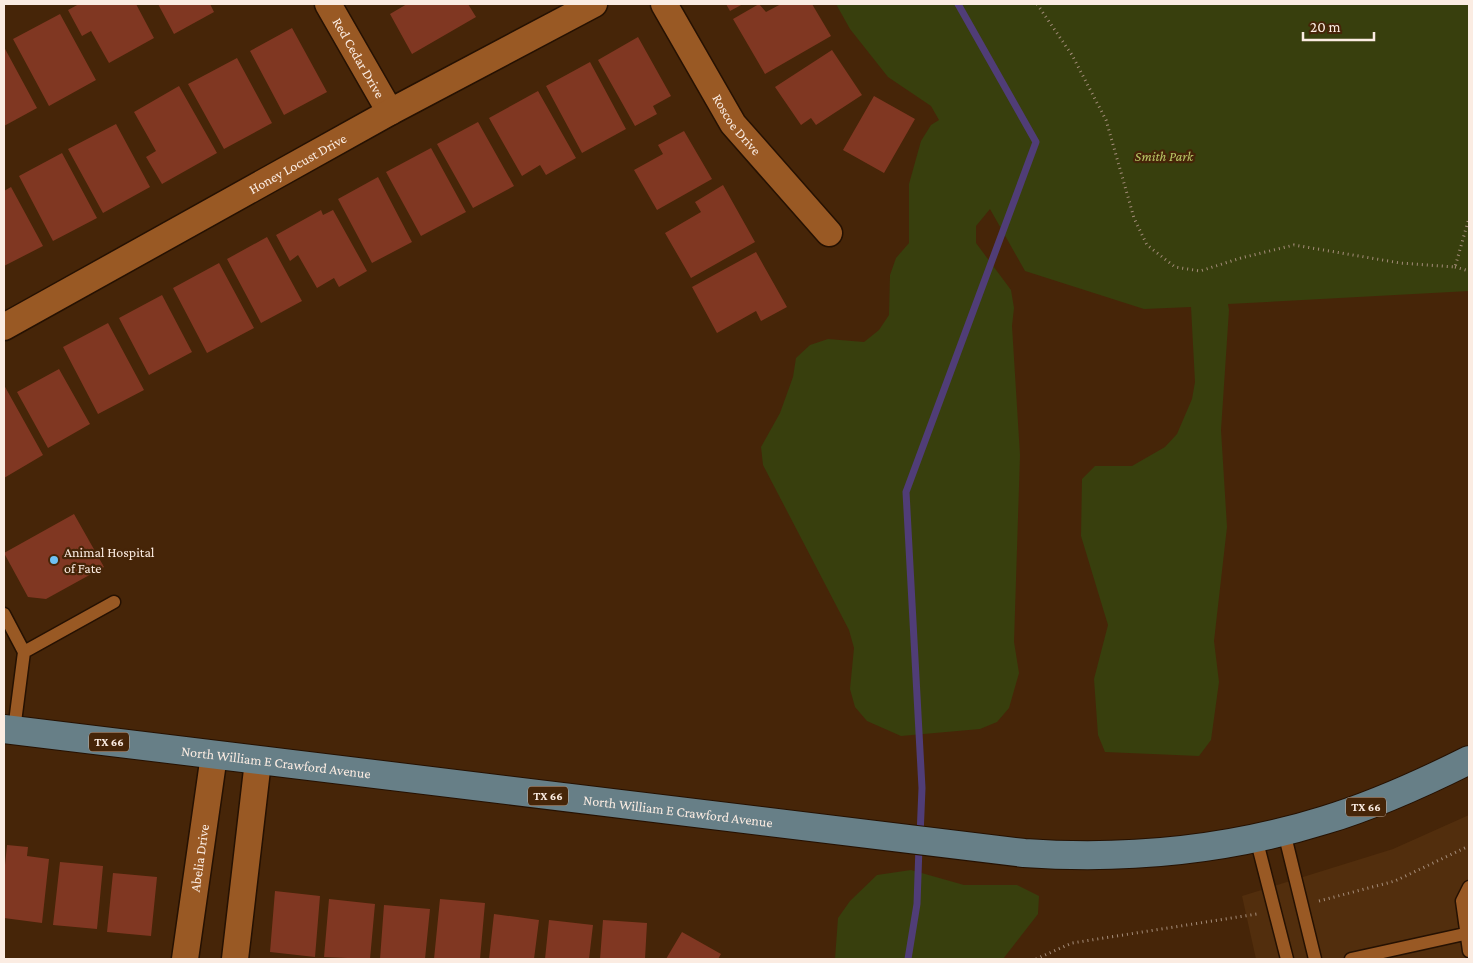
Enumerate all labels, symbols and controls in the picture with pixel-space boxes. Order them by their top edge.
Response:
scale bar [1303,10,1374,42]
street label: Red Cedar Drive [330,15,388,101]
text: 20 m [1310,19,1341,35]
street label: Roscoe Drive [709,91,765,158]
street label: Honey Locust Drive [246,130,349,197]
park label: Smith Park [1135,148,1194,164]
place label: Animal Hospital of Fate [64,544,155,576]
marker: Animal Hospital of Fate [48,554,60,566]
road number: TX 66 [89,732,129,752]
street label: North William E Crawford Avenue [180,743,372,782]
road number: TX 66 [528,786,568,806]
street label: North William E Crawford Avenue [582,791,774,830]
road number: TX 66 [1346,798,1386,816]
street label: Abelia Drive [187,823,212,893]

